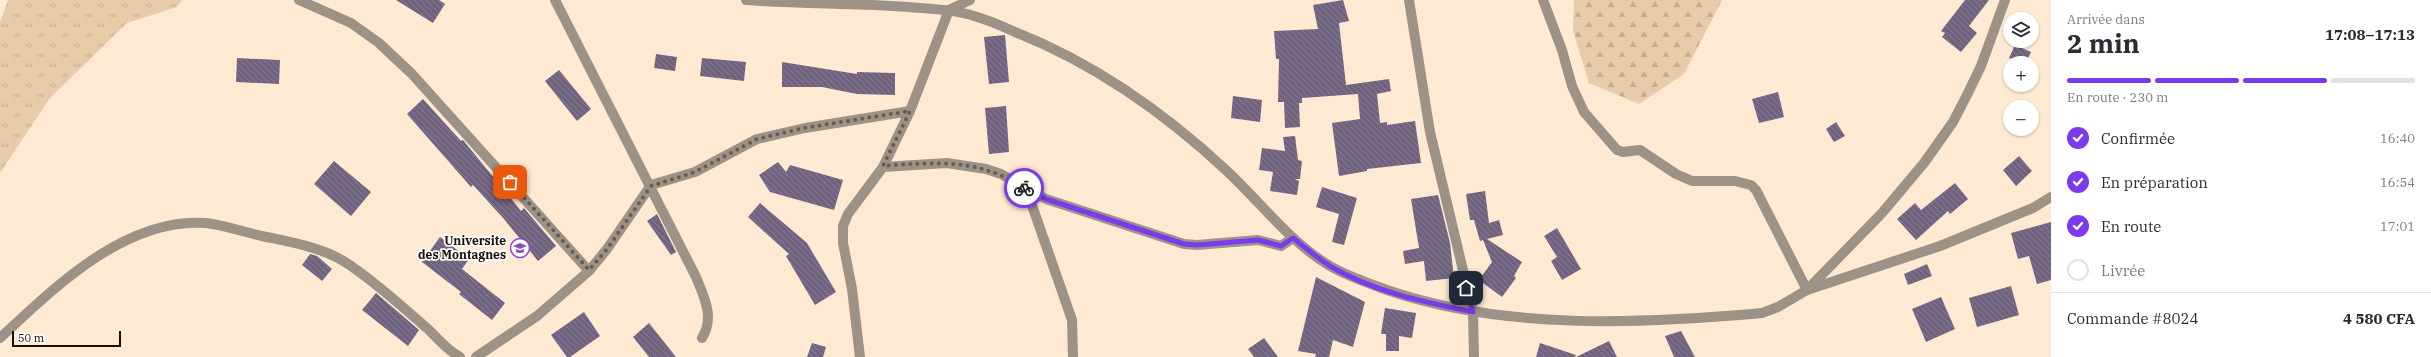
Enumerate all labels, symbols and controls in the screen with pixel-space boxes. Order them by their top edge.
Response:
text: Arrivée dans [2067,11,2145,28]
map controls [2003,12,2039,136]
button: layers [2003,12,2039,48]
text: 17:08–17:13 [2325,25,2415,44]
text: 2 min [2067,26,2140,60]
button: + [2003,56,2039,92]
text: En route · 230 m [2067,89,2168,106]
button: − [2003,100,2039,136]
icon: check [2067,127,2089,149]
text: Confirmée [2101,129,2175,148]
text: 16:40 [2380,130,2415,147]
pin [493,165,527,199]
courier [1004,168,1044,208]
icon: bag [499,171,521,193]
icon: check [2067,171,2089,193]
text: En préparation [2101,173,2208,192]
text: 16:54 [2380,174,2415,191]
icon: bike [1013,177,1035,199]
icon: check [2067,215,2089,237]
text: En route [2101,217,2161,236]
text: 17:01 [2380,218,2415,235]
place label: Universite des Montagnes [418,233,506,262]
school or university icon: Universite des Montagnes [509,237,531,259]
text: Livrée [2101,261,2145,280]
pin [1449,271,1483,305]
icon: home [1455,277,1477,299]
text: Commande #8024 [2067,309,2198,328]
text: 4 580 CFA [2343,309,2415,328]
scale bar [12,329,121,348]
text: 50 m [18,331,44,345]

